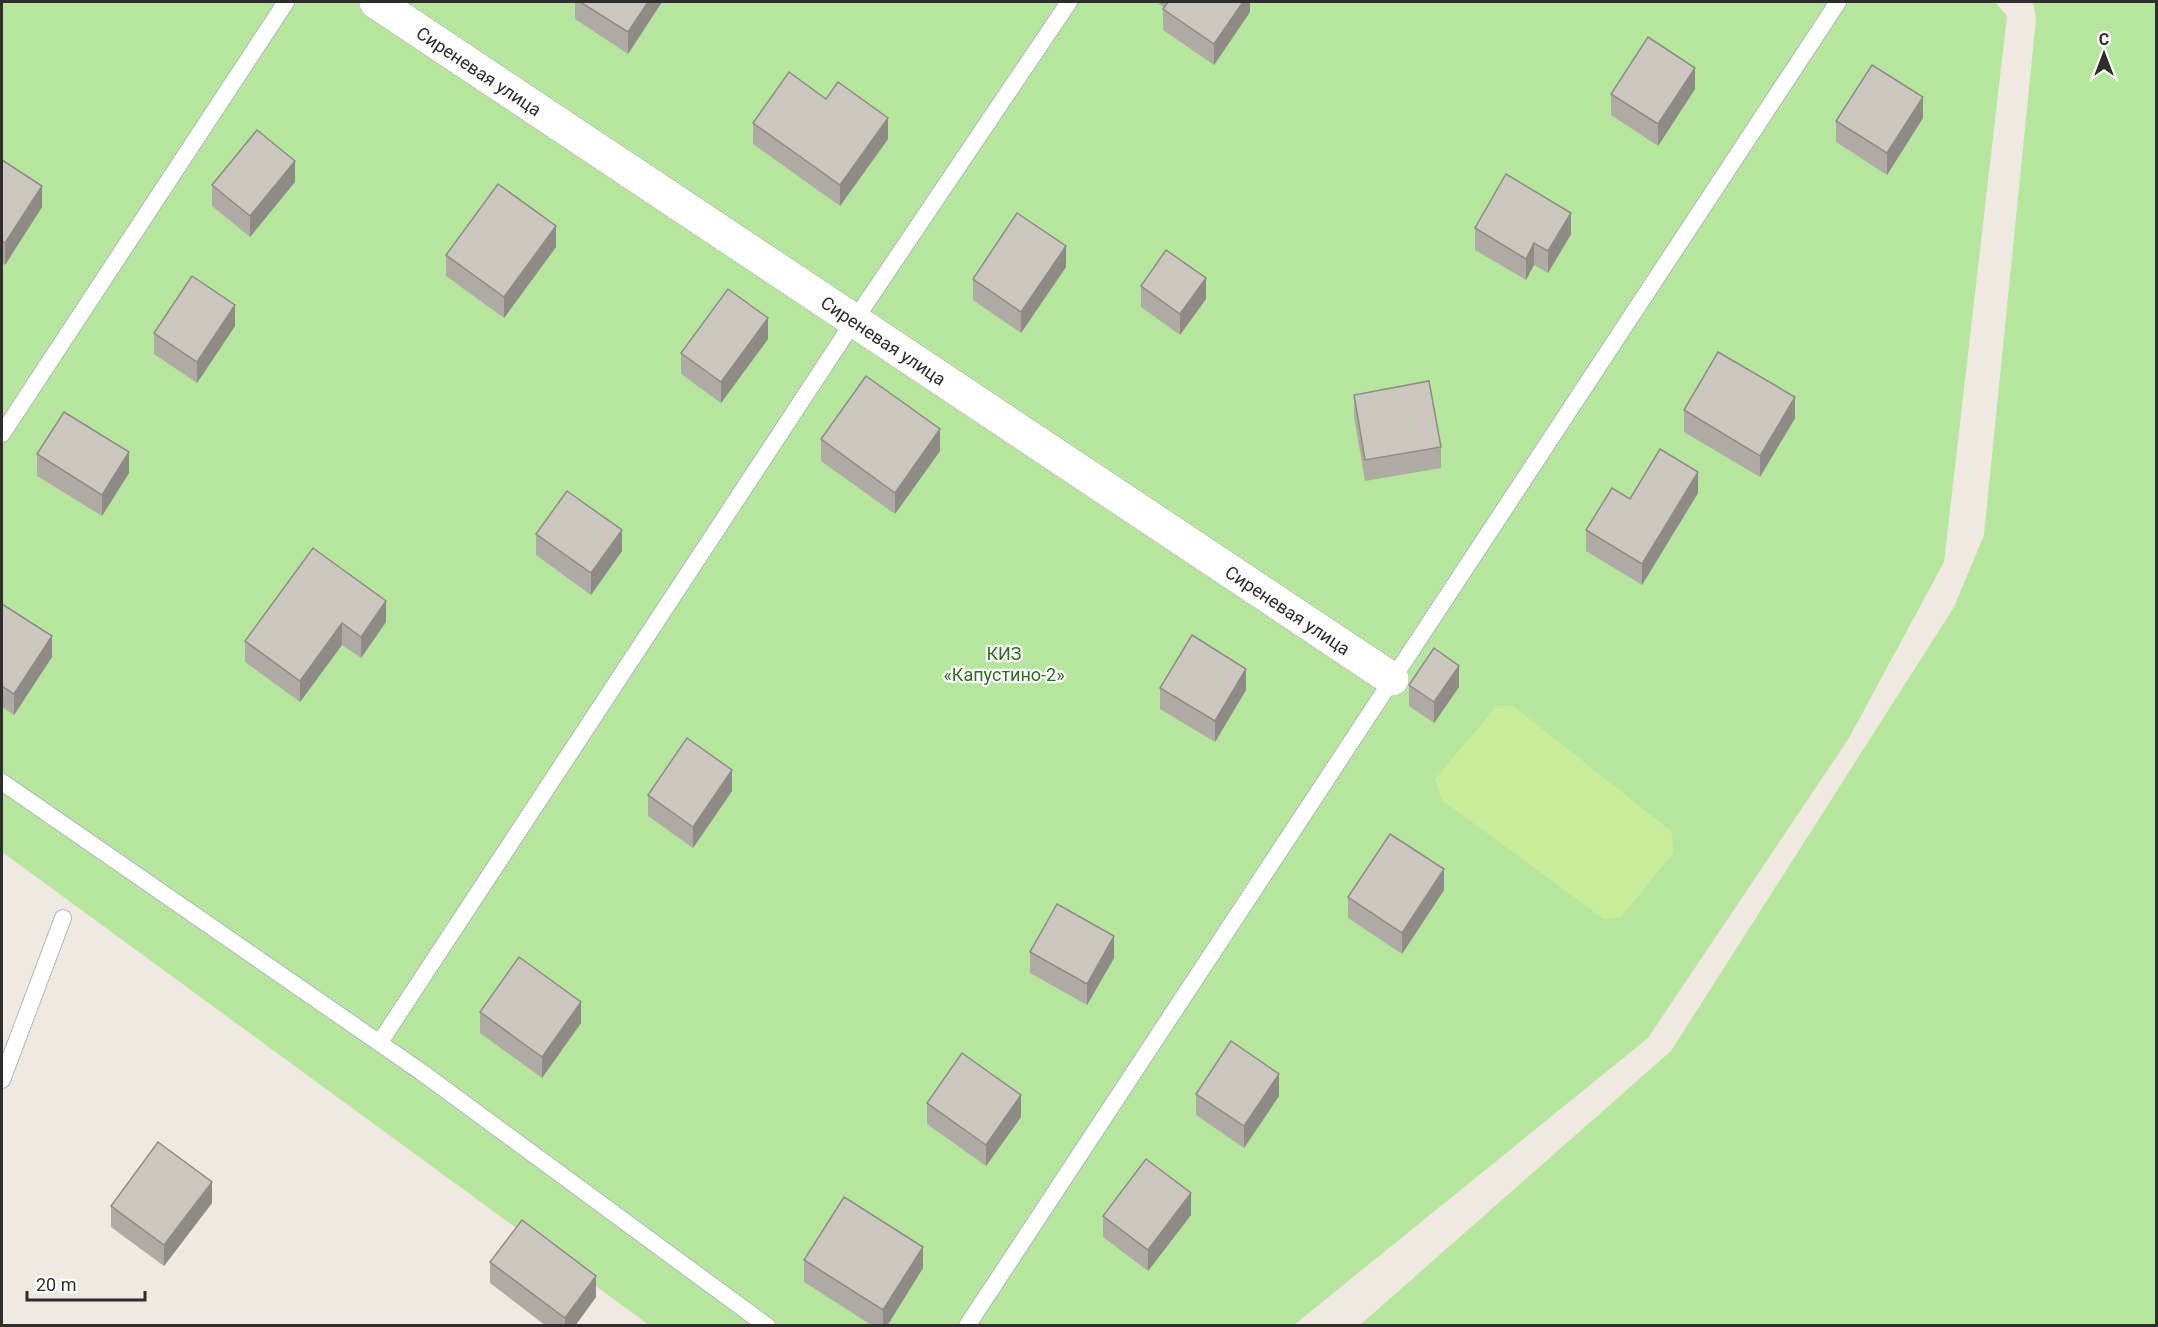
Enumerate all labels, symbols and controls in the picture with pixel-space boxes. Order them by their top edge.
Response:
street label: Сиреневая улица [413,22,546,120]
north arrow [2074,24,2134,84]
text: С [2099,30,2109,49]
street label: Сиреневая улица [817,291,950,389]
street label: Сиреневая улица [1222,561,1354,659]
park label: КИЗ «Капустино-2» [943,643,1065,685]
scale bar [27,1264,146,1302]
text: 20 m [36,1274,76,1295]

